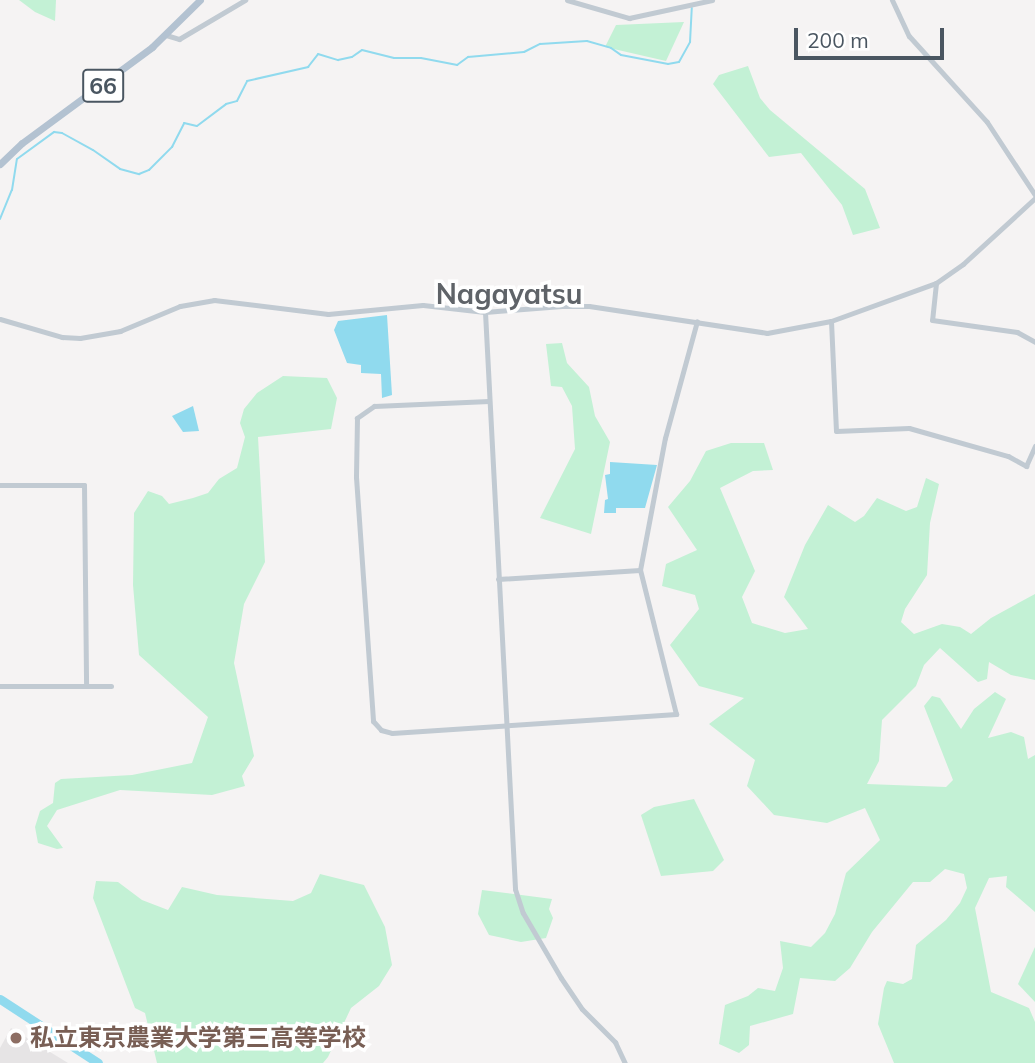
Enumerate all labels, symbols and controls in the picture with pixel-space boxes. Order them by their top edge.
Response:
scale bar [797,14,948,58]
text: 200 m [807,27,869,53]
road number: 66 [82,66,124,106]
district label: Nagayatsu [436,277,582,311]
place label: 私立東京農業大学第三高等学校 [30,1024,366,1052]
marker: 私立東京農業大学第三高等学校 [8,1030,24,1046]

